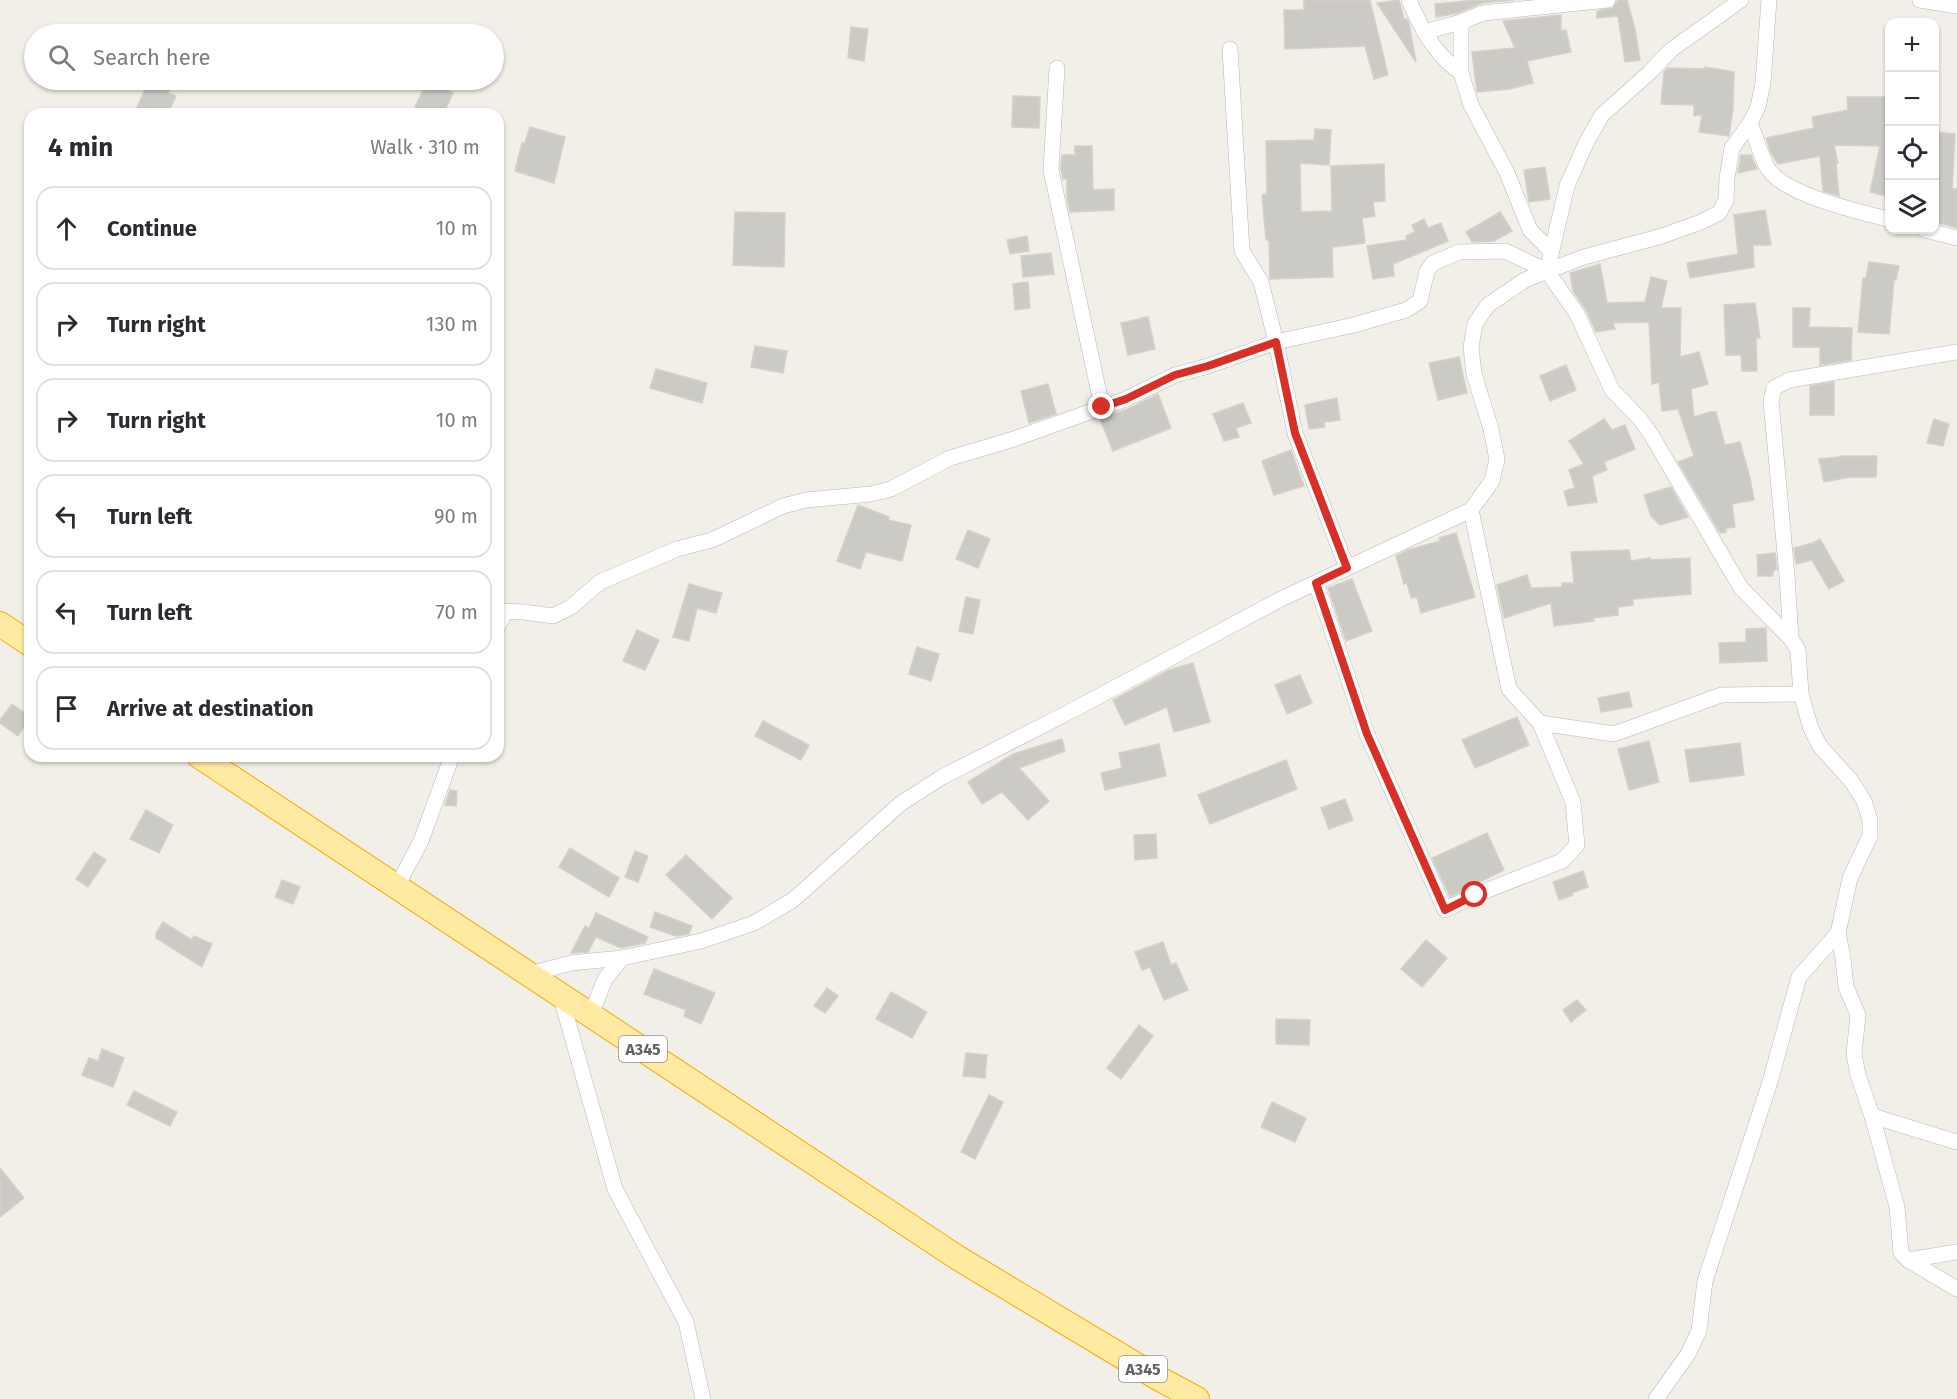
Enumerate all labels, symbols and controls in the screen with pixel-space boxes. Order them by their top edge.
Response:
map controls [1885,18,1939,234]
button: + [1885,18,1939,72]
search box [24,24,504,90]
icon: search [45,41,78,74]
text: Search here [93,44,211,71]
button: − [1885,72,1939,126]
button: locate [1885,126,1939,180]
text: 4 min [48,132,113,163]
text: Walk · 310 m [370,135,480,159]
button: layers [1885,180,1939,234]
icon: ahead [50,212,83,245]
text: Continue [107,215,197,242]
text: 10 m [436,216,478,240]
icon: right [50,308,83,341]
text: Turn right [107,311,206,338]
text: 130 m [426,312,478,336]
route end [1088,393,1114,419]
icon: right [50,404,83,437]
text: Turn right [107,407,206,434]
text: 10 m [436,408,478,432]
icon: left [50,500,83,533]
text: Turn left [107,503,192,530]
text: 90 m [434,504,478,528]
icon: left [50,596,83,629]
text: Turn left [107,599,192,626]
text: 70 m [436,600,478,624]
icon: arrive [50,692,83,725]
text: Arrive at destination [107,695,314,722]
route start [1461,881,1487,907]
road number: A345 [619,1036,667,1062]
road number: A345 [1119,1356,1167,1382]

